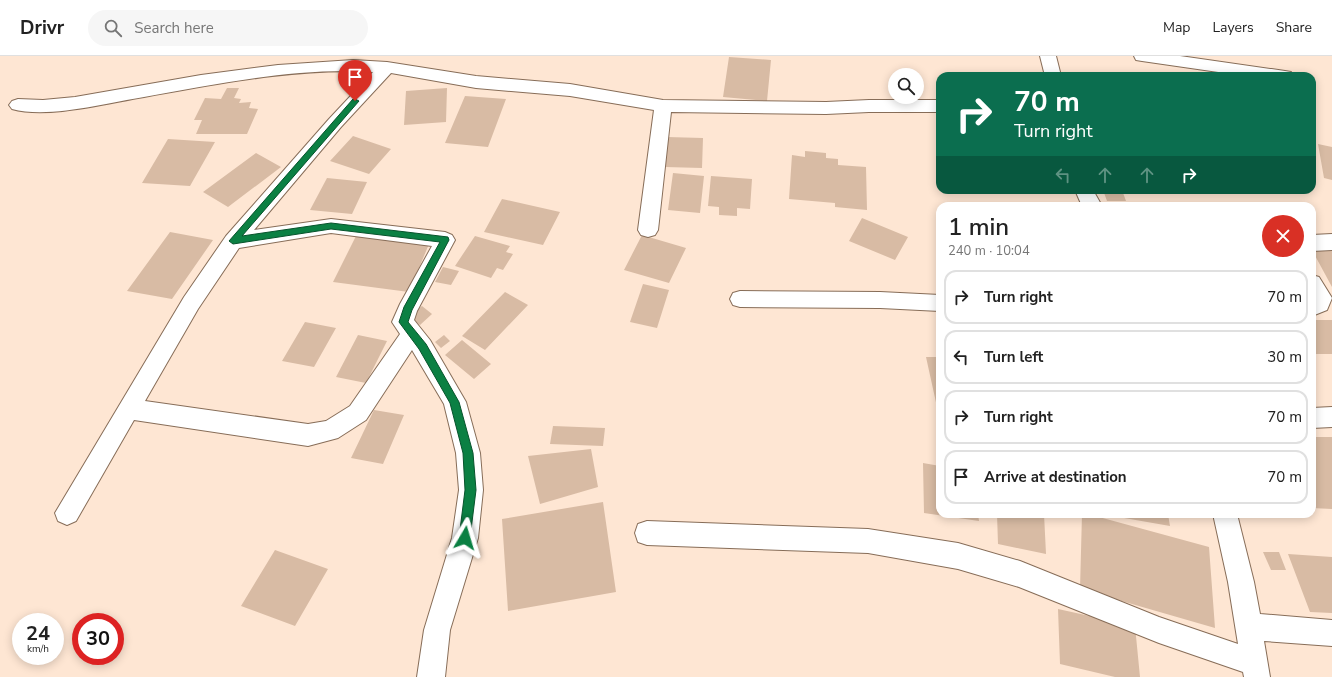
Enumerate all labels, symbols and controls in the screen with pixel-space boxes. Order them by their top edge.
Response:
search box [88,10,368,46]
text: Drivr [20,15,64,41]
icon: search [102,17,124,39]
text: Search here [134,18,214,38]
text: Map [1163,18,1190,37]
text: Layers [1212,18,1254,37]
text: Share [1276,18,1312,37]
pin [338,60,372,101]
icon: arrive [344,66,366,88]
map controls [888,68,924,104]
button: search [888,68,924,104]
text: 70 m [1014,83,1080,121]
icon: right [948,88,1000,140]
text: Turn right [1014,119,1093,143]
icon: left [1052,164,1074,186]
icon: ahead [1094,164,1116,186]
icon: ahead [1136,164,1158,186]
icon: right [1178,164,1200,186]
text: 1 min [948,211,1009,243]
button: close [1262,215,1304,257]
text: 240 m · 10:04 [948,242,1030,260]
icon: right [950,286,972,308]
text: Turn right [984,287,1053,307]
text: 70 m [1267,287,1302,307]
icon: left [950,346,972,368]
text: Turn left [984,347,1043,367]
text: 30 m [1267,347,1302,367]
icon: right [950,406,972,428]
text: Turn right [984,407,1053,427]
text: 70 m [1267,407,1302,427]
icon: arrive [950,466,972,488]
text: Arrive at destination [984,467,1127,487]
text: 70 m [1267,467,1302,487]
position arrow [444,517,486,559]
speed limit sign: 30 [72,613,124,665]
text: 24 [26,620,50,647]
text: km/h [27,642,49,656]

